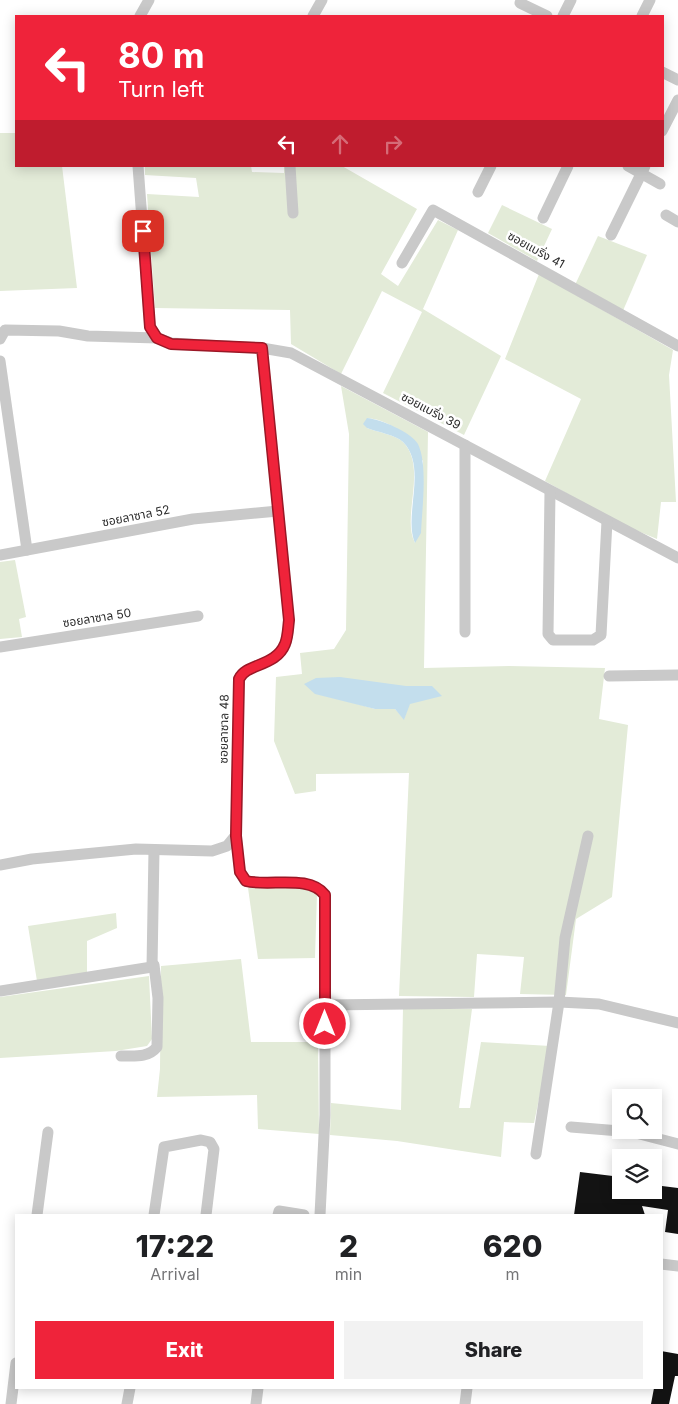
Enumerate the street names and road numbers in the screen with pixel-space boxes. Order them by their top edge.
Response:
street label: ซอยแบริ่ง 41 [505,228,567,271]
street label: ซอยแบริ่ง 39 [399,388,464,432]
street label: ซอยลาซาล 52 [101,502,171,529]
street label: ซอยลาซาล 50 [62,605,132,630]
street label: ซอยลาซาล 48 [215,694,232,764]

